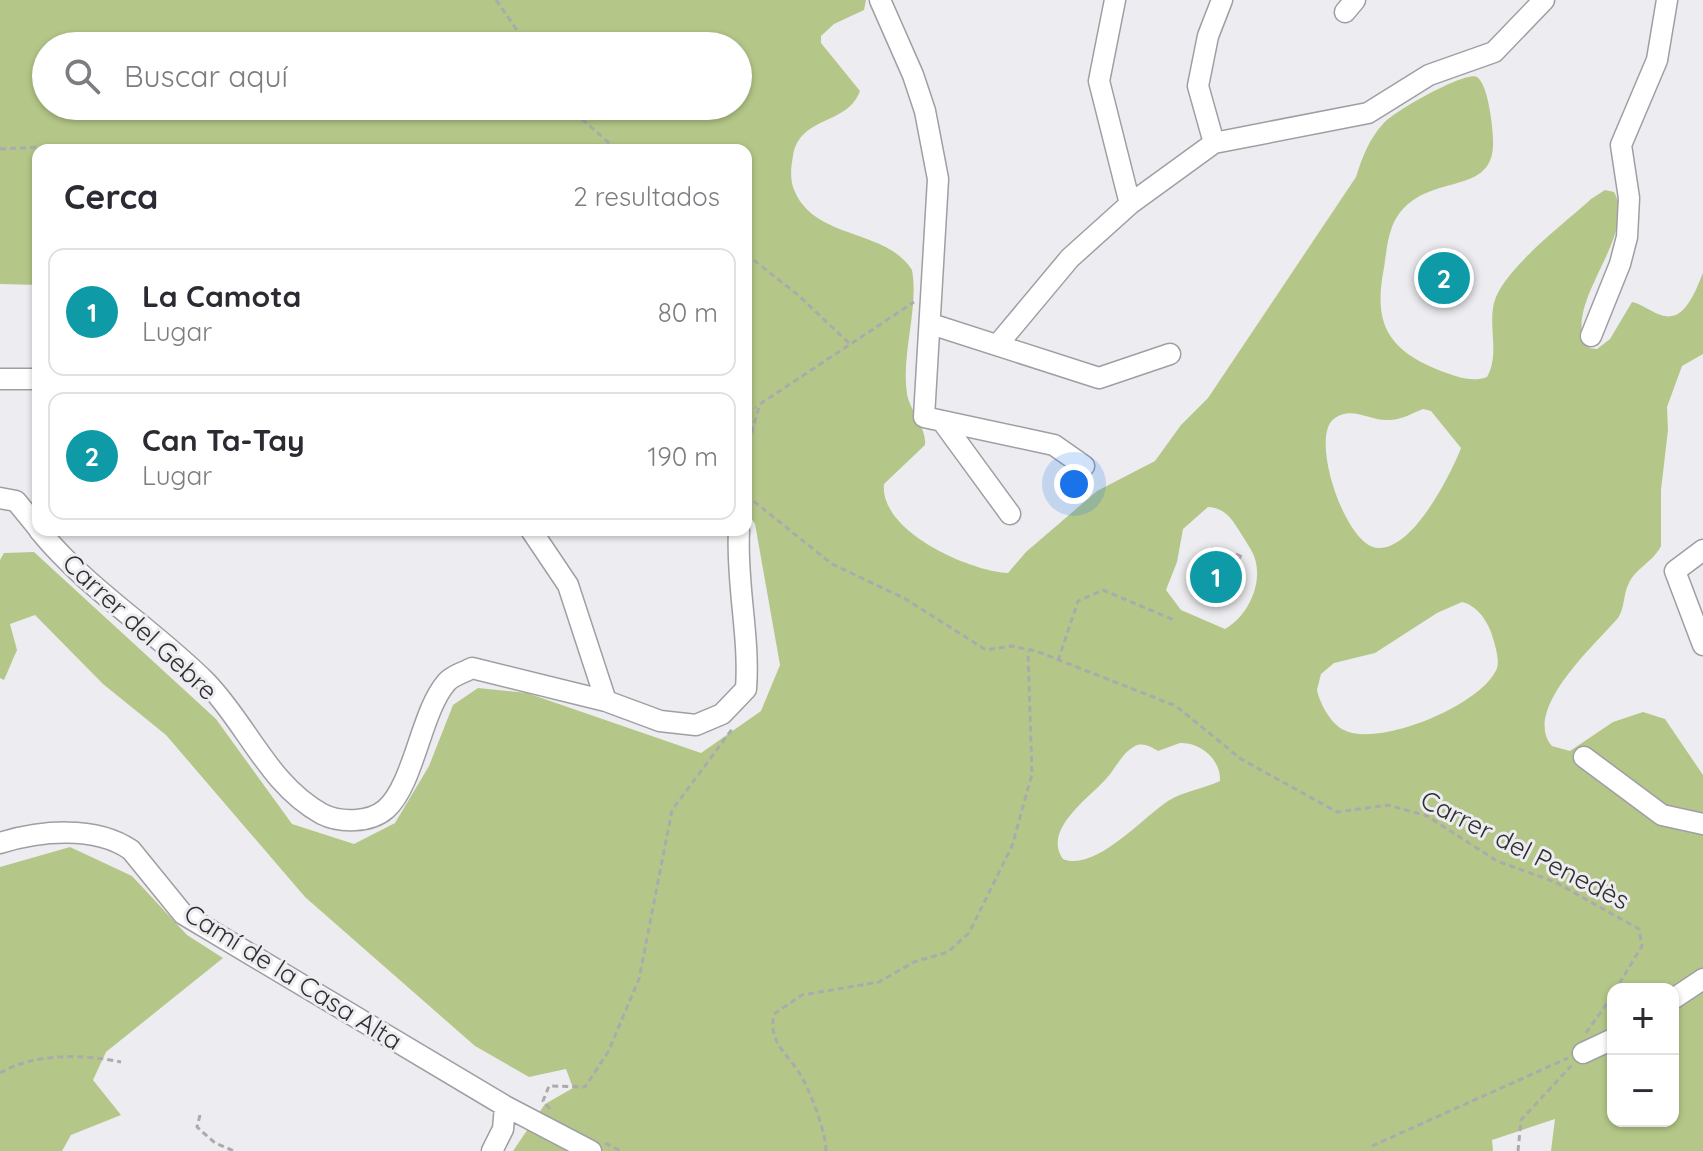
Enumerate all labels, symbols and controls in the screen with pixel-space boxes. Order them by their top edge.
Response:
search box [32,32,752,120]
icon: search [60,54,104,98]
text: Buscar aquí [124,57,288,95]
text: Cerca [64,175,158,218]
text: 2 resultados [573,180,720,213]
pin: 2 [1418,248,1470,308]
text: La Camota [142,277,301,315]
text: 1 [87,296,97,329]
text: 80 m [658,296,718,329]
text: Lugar [142,315,212,348]
text: Can Ta-Tay [142,421,305,459]
text: 2 [85,440,99,473]
text: 190 m [648,440,718,473]
text: Lugar [142,459,212,492]
your location [1054,464,1094,504]
street label: Carrer del Gebre [56,546,225,707]
pin: 1 [1190,547,1242,607]
street label: Carrer del Penedès [1415,783,1635,916]
street label: Camí de la Casa Alta [178,896,408,1057]
map controls [1607,983,1679,1127]
button: + [1607,983,1679,1055]
button: − [1607,1055,1679,1127]

